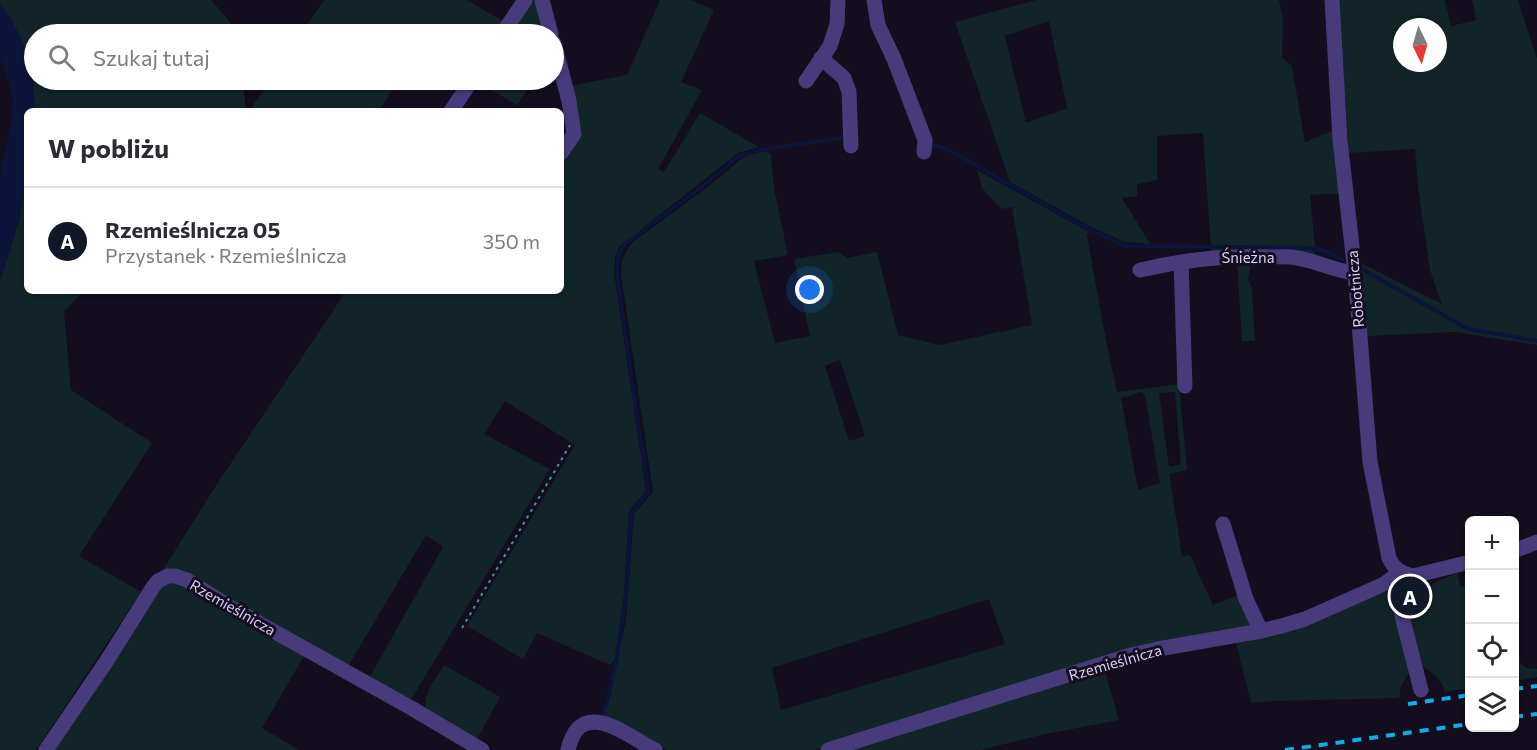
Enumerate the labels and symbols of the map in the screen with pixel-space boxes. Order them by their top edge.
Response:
north arrow [1393,18,1447,72]
street label: Śnieżna [1221,247,1275,266]
street label: Robotnicza [1343,250,1367,328]
your location [795,275,824,304]
pin: A [1390,574,1430,618]
street label: Rzemieślnicza [187,575,279,639]
street label: Rzemieślnicza [1066,640,1164,684]

